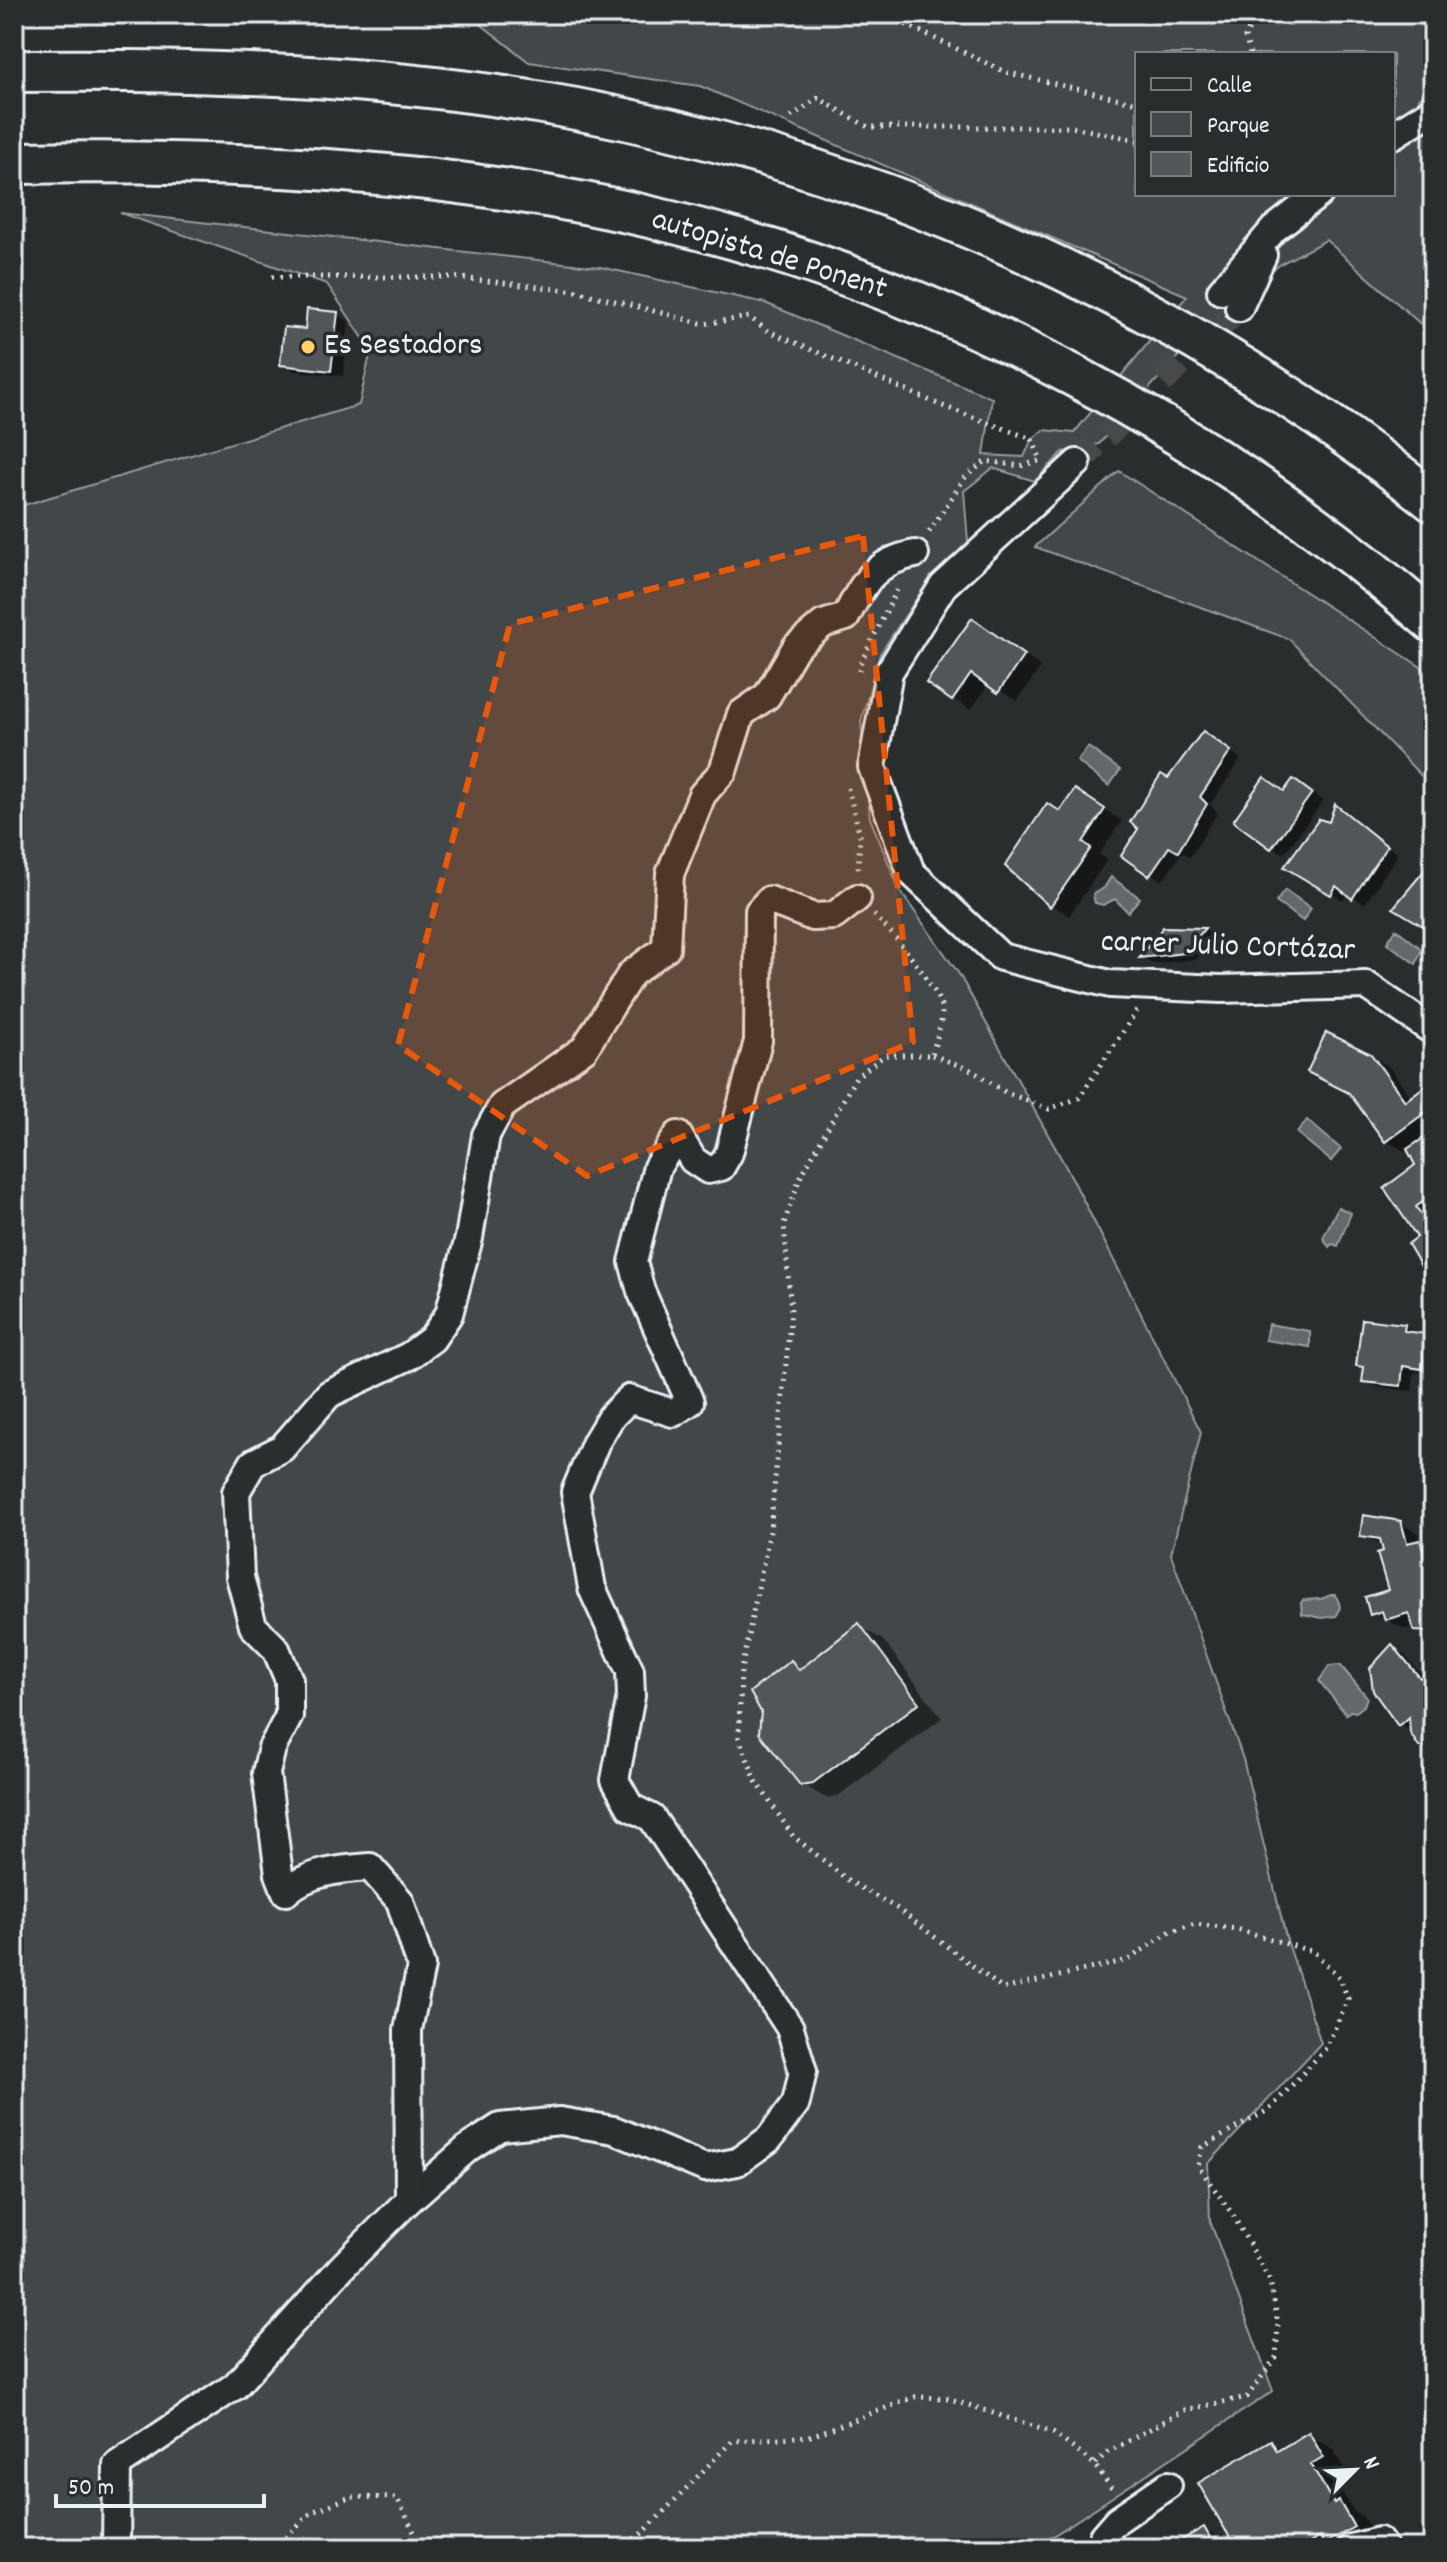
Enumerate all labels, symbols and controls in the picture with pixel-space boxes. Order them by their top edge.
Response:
legend [1135,52,1395,196]
text: Calle [1207,70,1252,104]
text: Parque [1207,110,1270,144]
text: Edificio [1207,150,1269,184]
street label: autopista de Ponent [646,198,892,314]
place label: Es Sestadors [324,324,482,370]
marker: Es Sestadors [299,338,317,356]
street label: carrer Julio Cortázar [1100,921,1356,975]
north arrow [1315,2430,1395,2510]
text: N [1354,2452,1386,2475]
scale bar [56,2458,264,2508]
text: 50 m [68,2472,114,2506]

